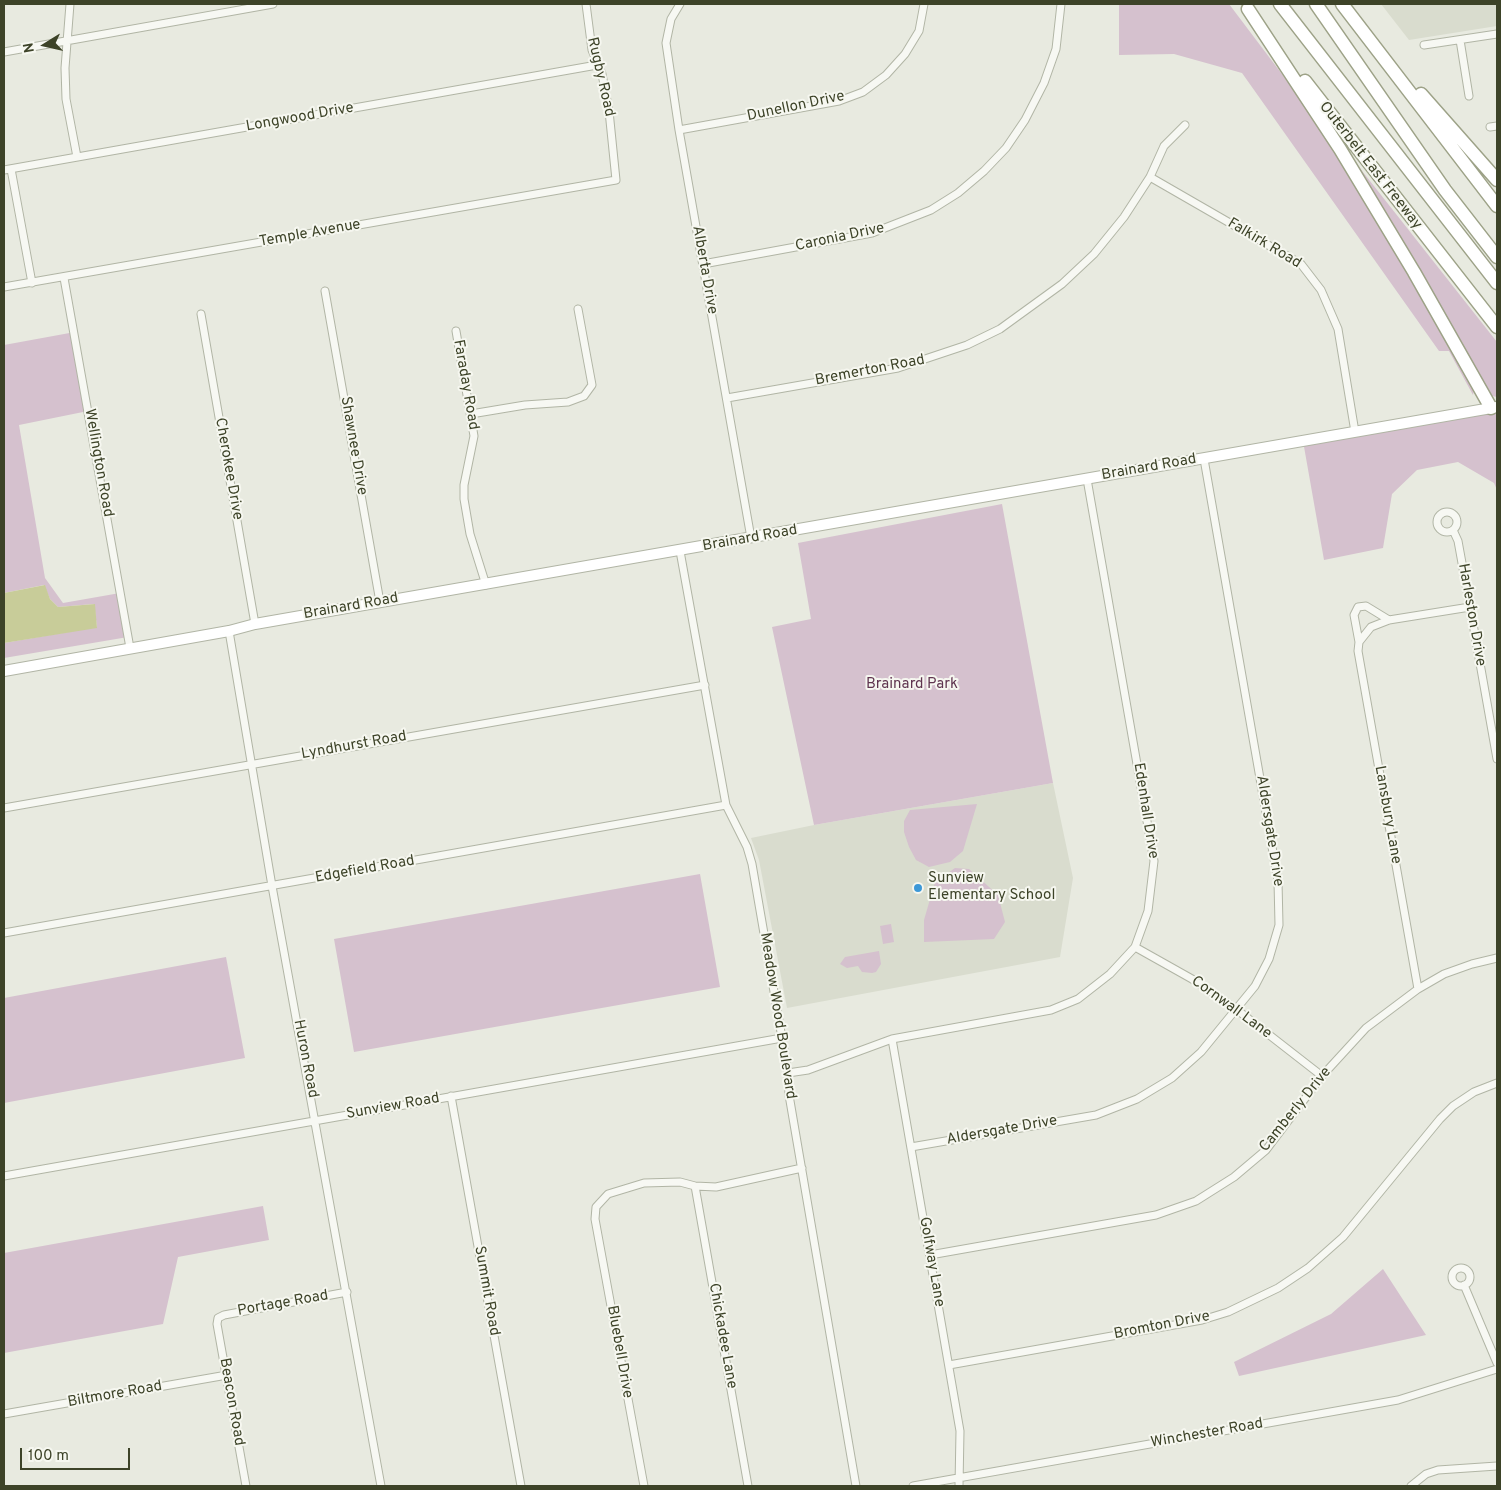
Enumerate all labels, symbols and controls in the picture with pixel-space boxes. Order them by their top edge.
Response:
north arrow [20,20,70,70]
street label: Rugby Road [582,35,618,119]
text: N [20,41,39,54]
street label: Dunellon Drive [746,88,846,126]
street label: Outerbelt East Freeway [1315,99,1425,233]
street label: Longwood Drive [245,100,355,136]
street label: Falkirk Road [1224,215,1304,273]
street label: Temple Avenue [258,216,362,252]
street label: Caronia Drive [794,220,886,256]
street label: Alberta Drive [687,224,721,316]
street label: Faraday Road [448,338,482,432]
street label: Bremerton Road [814,352,926,390]
street label: Shawnee Drive [335,395,371,497]
street label: Wellington Road [80,407,116,519]
street label: Cherokee Drive [210,417,246,521]
street label: Brainard Road [1100,451,1198,485]
street label: Brainard Road [701,522,799,556]
street label: Harleston Drive [1453,562,1489,668]
street label: Brainard Road [302,590,400,624]
park label: Brainard Park [866,676,958,694]
street label: Lyndhurst Road [300,728,408,764]
street label: Edenhall Drive [1129,762,1161,860]
street label: Lansbury Lane [1369,764,1405,866]
street label: Aldersgate Drive [1251,774,1287,888]
street label: Edgefield Road [314,852,416,888]
place label: Sunview Elementary School [928,870,1055,905]
marker: Sunview Elementary School [912,882,924,894]
street label: Meadow Wood Boulevard [755,931,799,1101]
street label: Cornwall Lane [1187,973,1275,1043]
street label: Huron Road [289,1018,321,1100]
street label: Camberly Drive [1256,1064,1336,1156]
street label: Sunview Road [345,1090,441,1124]
street label: Aldersgate Drive [945,1112,1059,1150]
street label: Golfway Lane [914,1216,948,1308]
street label: Summit Road [469,1245,503,1337]
street label: Chickadee Lane [704,1282,740,1390]
street label: Portage Road [236,1287,330,1321]
street label: Bluebell Drive [602,1304,636,1400]
street label: Bromton Drive [1112,1308,1212,1344]
street label: Beacon Road [214,1357,248,1447]
street label: Biltmore Road [66,1378,164,1412]
street label: Winchester Road [1149,1415,1265,1453]
scale bar [22,1438,132,1470]
text: 100 m [28,1447,69,1466]

